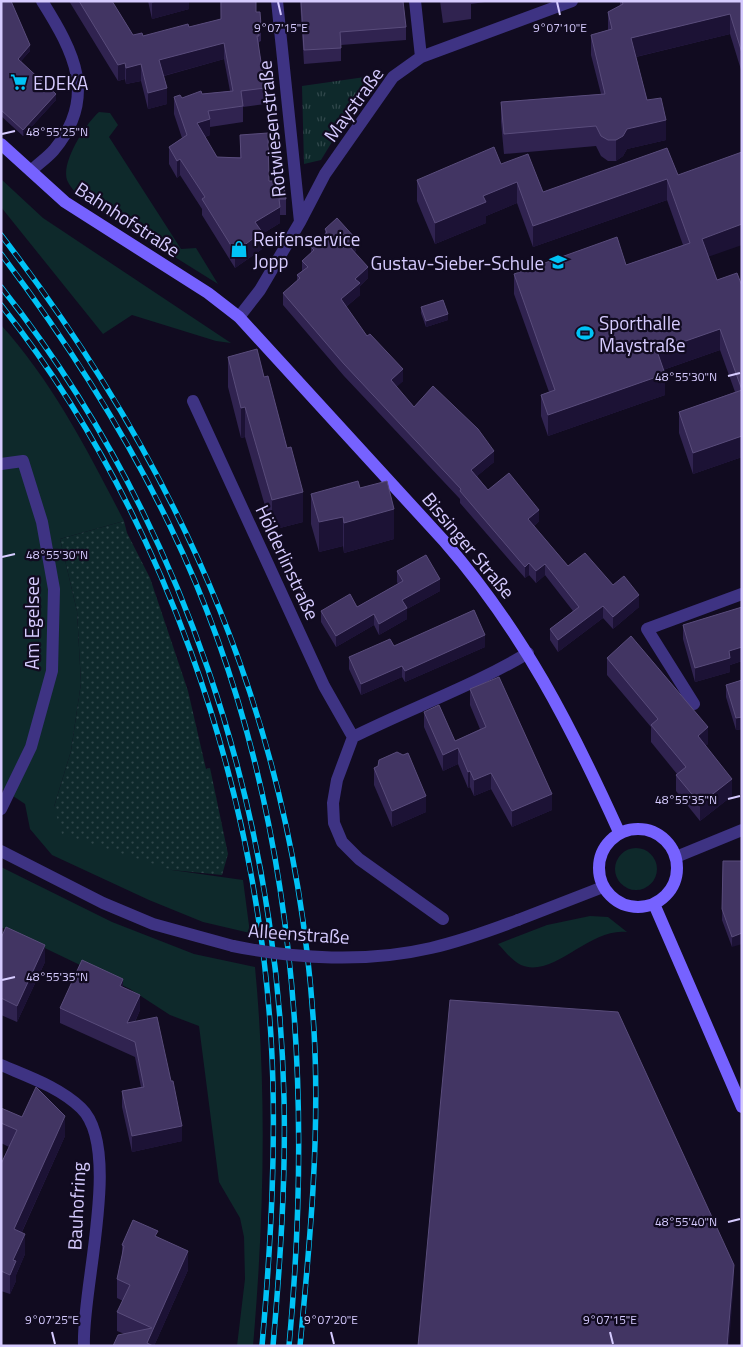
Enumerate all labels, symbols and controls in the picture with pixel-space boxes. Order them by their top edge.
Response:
text: 9°07'15"E [254,18,308,37]
text: 9°07'10"E [533,18,587,37]
street label: Rotwiesenstraße [249,59,293,199]
street label: Maystraße [316,60,390,148]
place label: EDEKA [33,68,88,97]
supermarket icon: EDEKA [9,72,29,92]
text: 48°55'25"N [26,122,88,141]
street label: Bahnhofstraße [70,174,186,264]
place label: Reifenservice Jopp [253,224,360,275]
shop icon: Reifenservice Jopp [229,239,249,259]
place label: Gustav-Sieber-Schule [371,248,544,277]
school or university icon: Gustav-Sieber-Schule [548,252,568,272]
place label: Sporthalle Maystraße [599,308,686,359]
sports icon: Sporthalle Maystraße [575,323,595,343]
text: 48°55'30"N [655,367,717,386]
street label: Bissinger Straße [416,485,522,605]
street label: Hölderlinstraße [249,500,327,624]
text: 48°55'30"N [26,545,88,564]
street label: Am Egelsee [17,576,46,670]
text: 48°55'35"N [655,790,717,809]
street label: Alleenstraße [247,915,351,951]
text: 48°55'35"N [26,967,88,986]
street label: Bauhofring [59,1161,93,1251]
text: 48°55'40"N [655,1212,717,1231]
text: 9°07'25"E [25,1310,79,1329]
text: 9°07'20"E [304,1310,358,1329]
text: 9°07'15"E [583,1310,637,1329]

